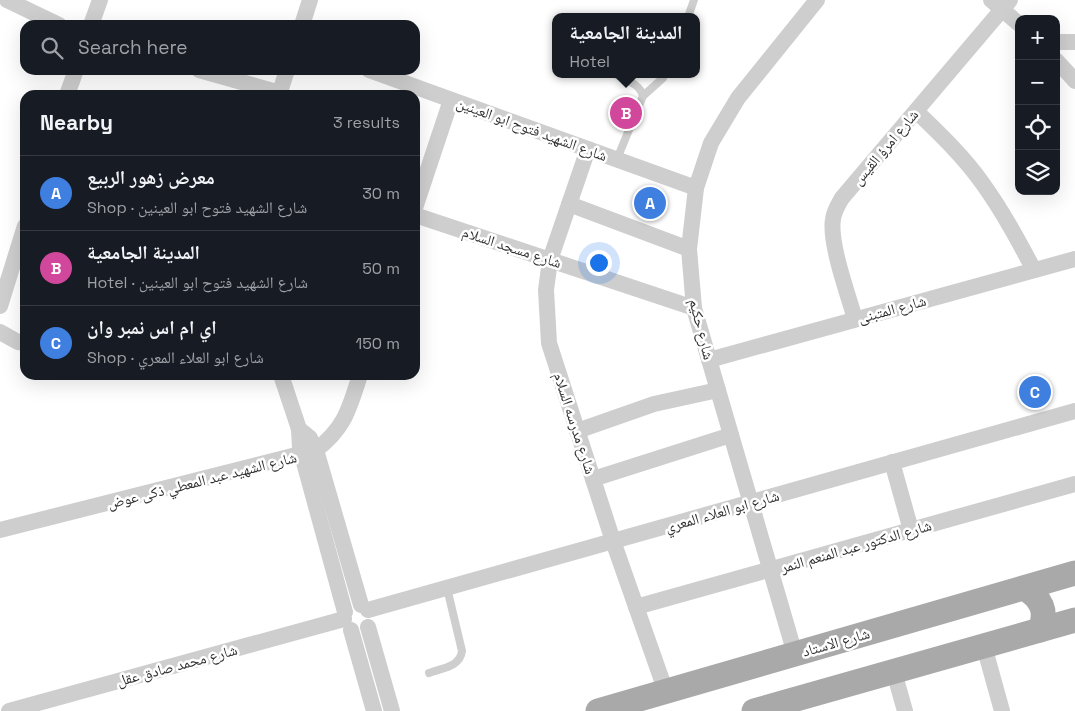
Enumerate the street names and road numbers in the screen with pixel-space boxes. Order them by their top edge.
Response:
street label: شارع الشهيد فتوح ابو العينين [454,93,610,166]
street label: شارع امرؤ القيس [848,105,923,189]
street label: شارع مسجد السلام [460,222,564,273]
street label: شارع المتبنى [856,291,929,328]
street label: شارع حكيم [684,297,719,362]
street label: شارع مدرسه السلام [549,370,600,477]
street label: شارع الشهيد عبد المعطي ذكى عوض [105,447,299,515]
street label: شارع ابو العلاء المعري [663,486,782,539]
street label: شارع الدكتور عبد المنعم النمر [777,515,934,578]
street label: شارع الاستاد [800,623,872,662]
street label: شارع محمد صادق عقل [115,640,240,691]

